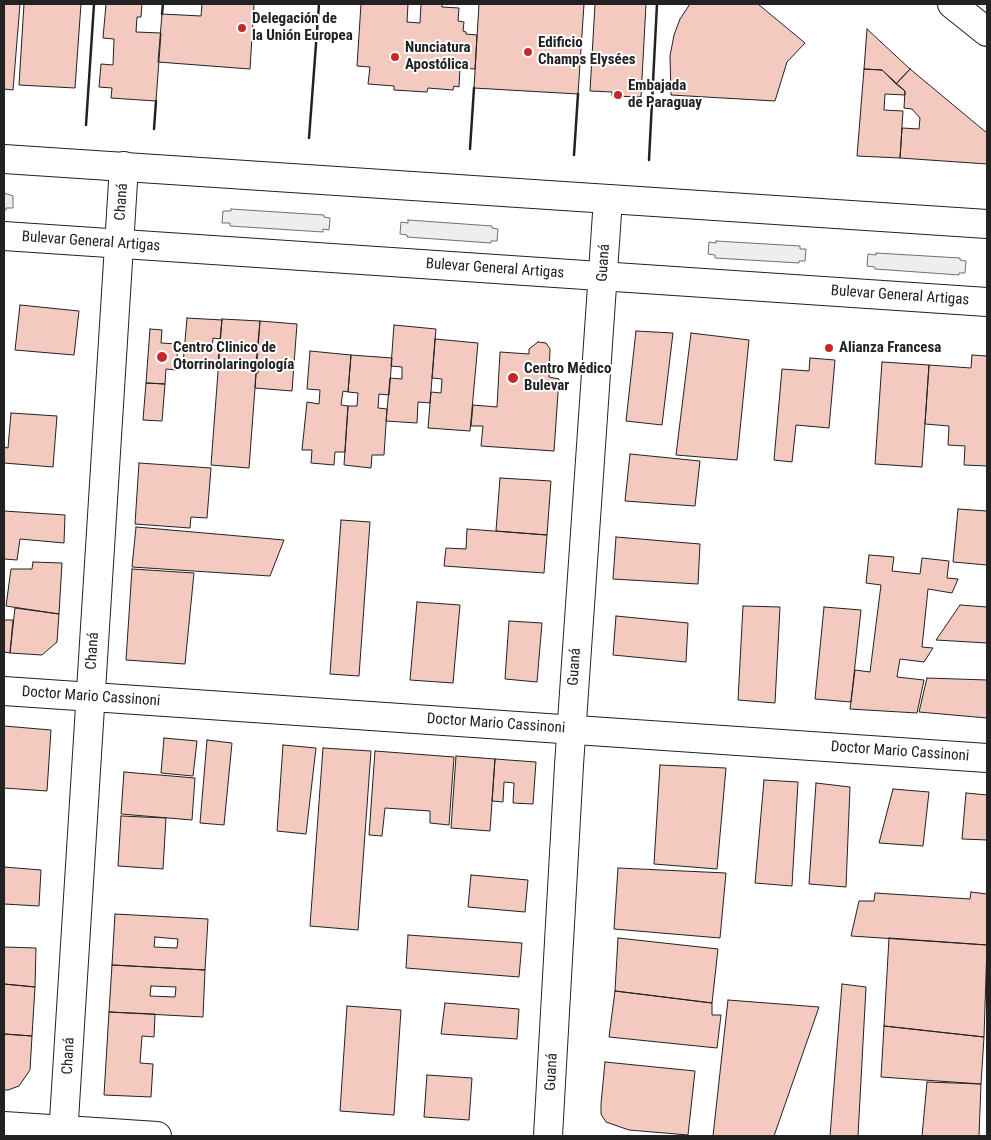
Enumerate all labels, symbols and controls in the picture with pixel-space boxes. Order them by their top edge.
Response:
place label: Delegación de la Unión Europea [252,10,353,45]
marker: Delegación de la Unión Europea [236,22,248,34]
place label: Edificio Champs Elysées [538,34,636,69]
place label: Nunciatura Apostólica [405,39,470,74]
marker: Edificio Champs Elysées [522,46,534,58]
marker: Nunciatura Apostólica [389,51,401,63]
place label: Embajada de Paraguay [628,77,702,112]
marker: Embajada de Paraguay [612,89,624,101]
street label: Chaná [112,183,132,221]
street label: Bulevar General Artigas [21,228,161,256]
street label: Guaná [594,244,614,282]
street label: Bulevar General Artigas [425,255,565,283]
street label: Bulevar General Artigas [830,282,970,310]
place label: Centro Clinico de Otorrinolaringología [173,339,294,374]
place label: Alianza Francesa [839,339,941,357]
marker: Alianza Francesa [823,342,835,354]
marker: Centro Clinico de Otorrinolaringología [155,350,169,364]
place label: Centro Médico Bulevar [524,360,611,395]
marker: Centro Médico Bulevar [506,371,520,385]
street label: Chaná [83,632,103,670]
street label: Guaná [565,648,585,686]
street label: Doctor Mario Cassinoni [21,683,161,711]
street label: Doctor Mario Cassinoni [426,710,566,738]
street label: Doctor Mario Cassinoni [830,738,970,766]
street label: Chaná [59,1037,79,1075]
street label: Guaná [542,1053,562,1091]

